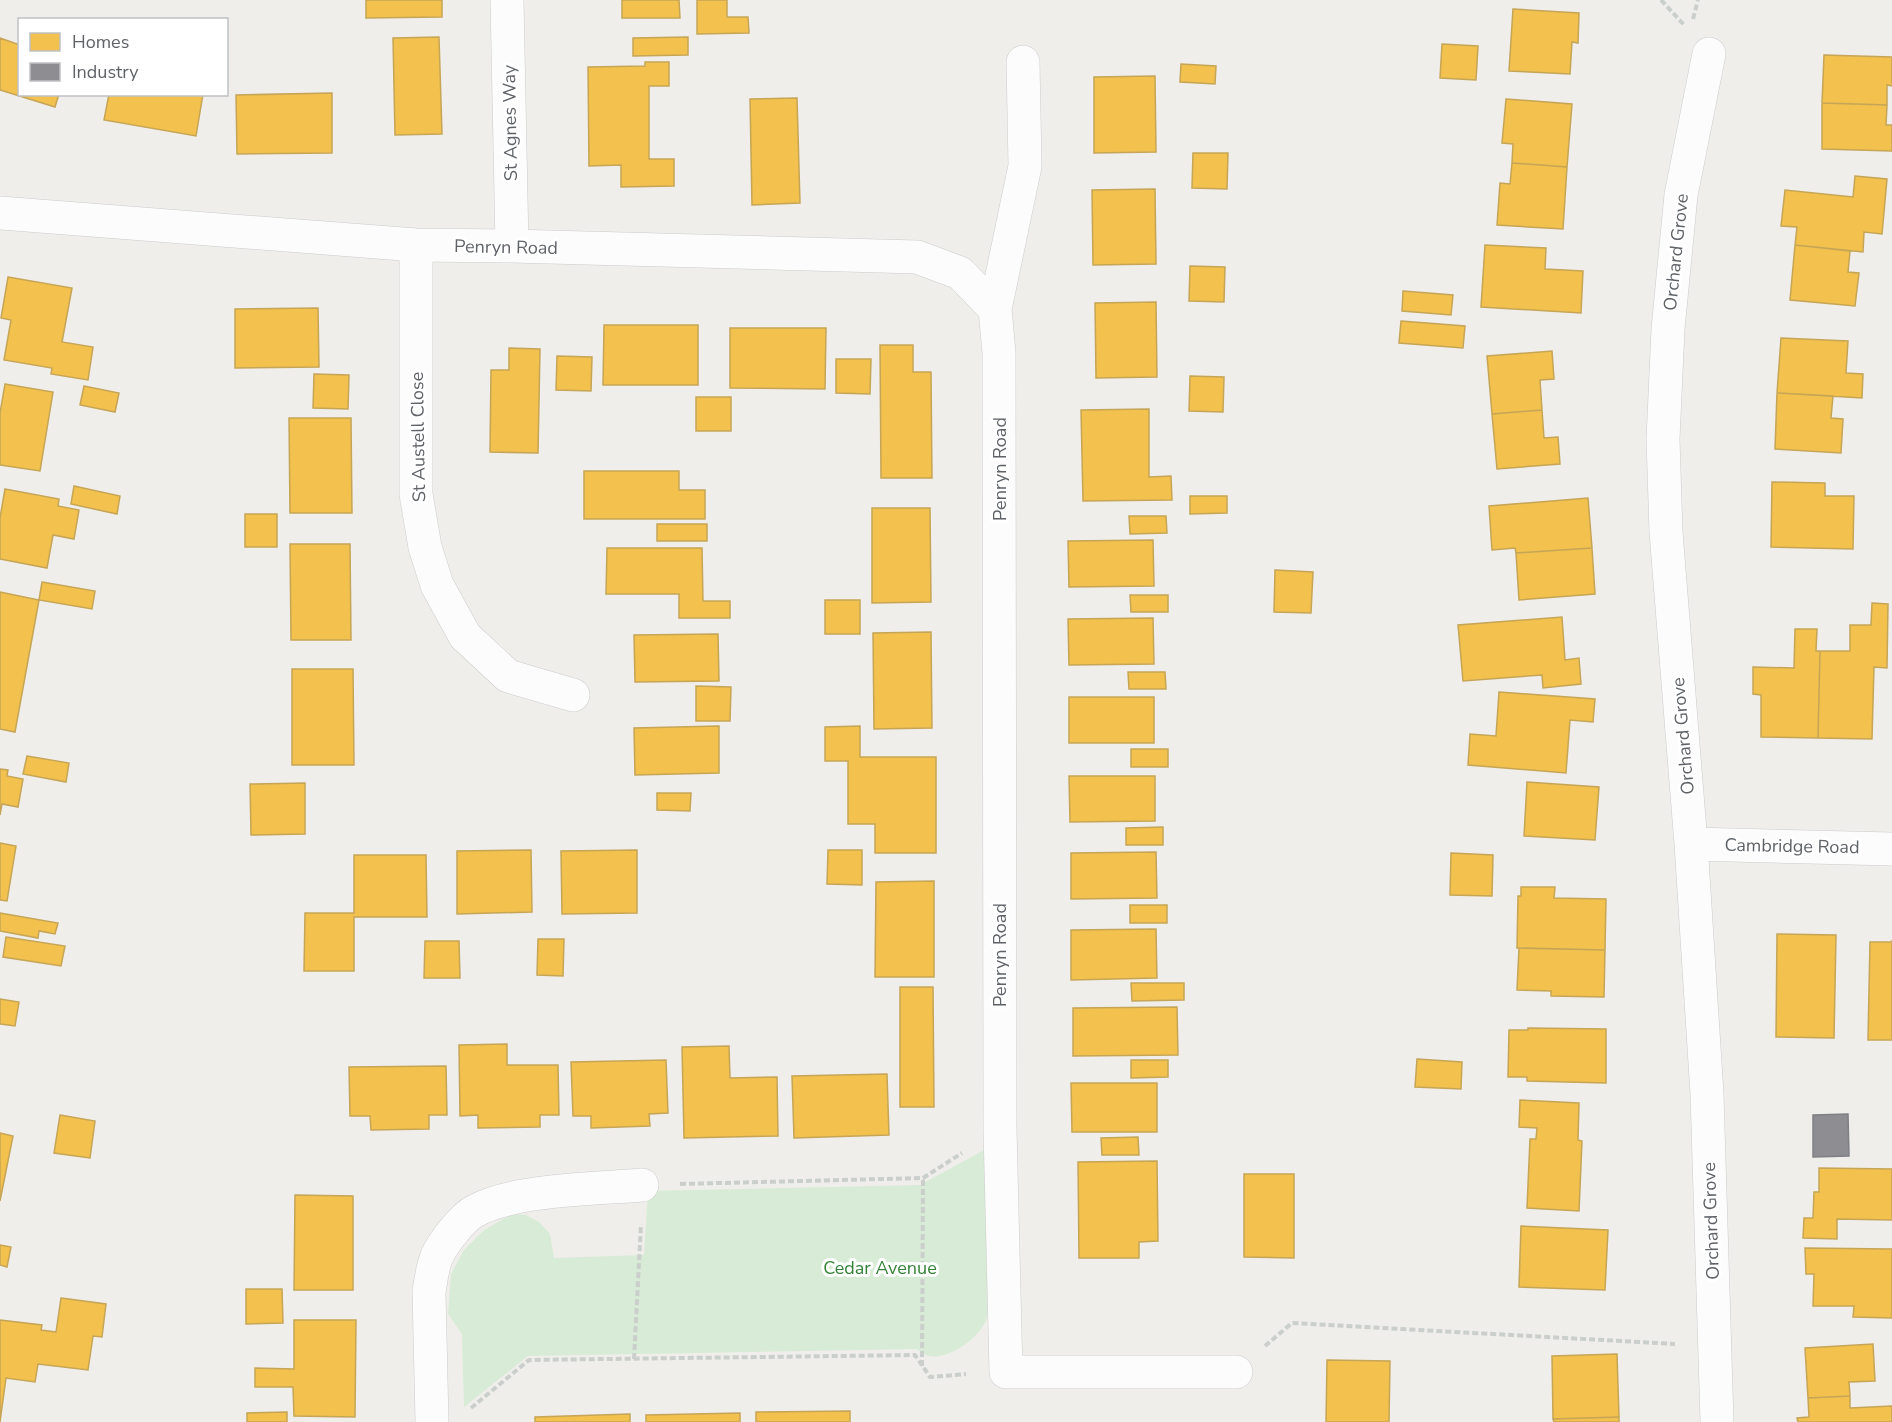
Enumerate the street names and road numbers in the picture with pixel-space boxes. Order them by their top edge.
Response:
street label: St Agnes Way [497,64,523,181]
street label: Orchard Grove [1658,192,1694,312]
street label: Penryn Road [454,234,558,260]
street label: St Austell Close [405,372,431,502]
street label: Penryn Road [988,417,1012,521]
street label: Orchard Grove [1666,676,1700,796]
street label: Cambridge Road [1724,833,1860,859]
street label: Penryn Road [988,903,1012,1007]
street label: Orchard Grove [1697,1162,1725,1280]

